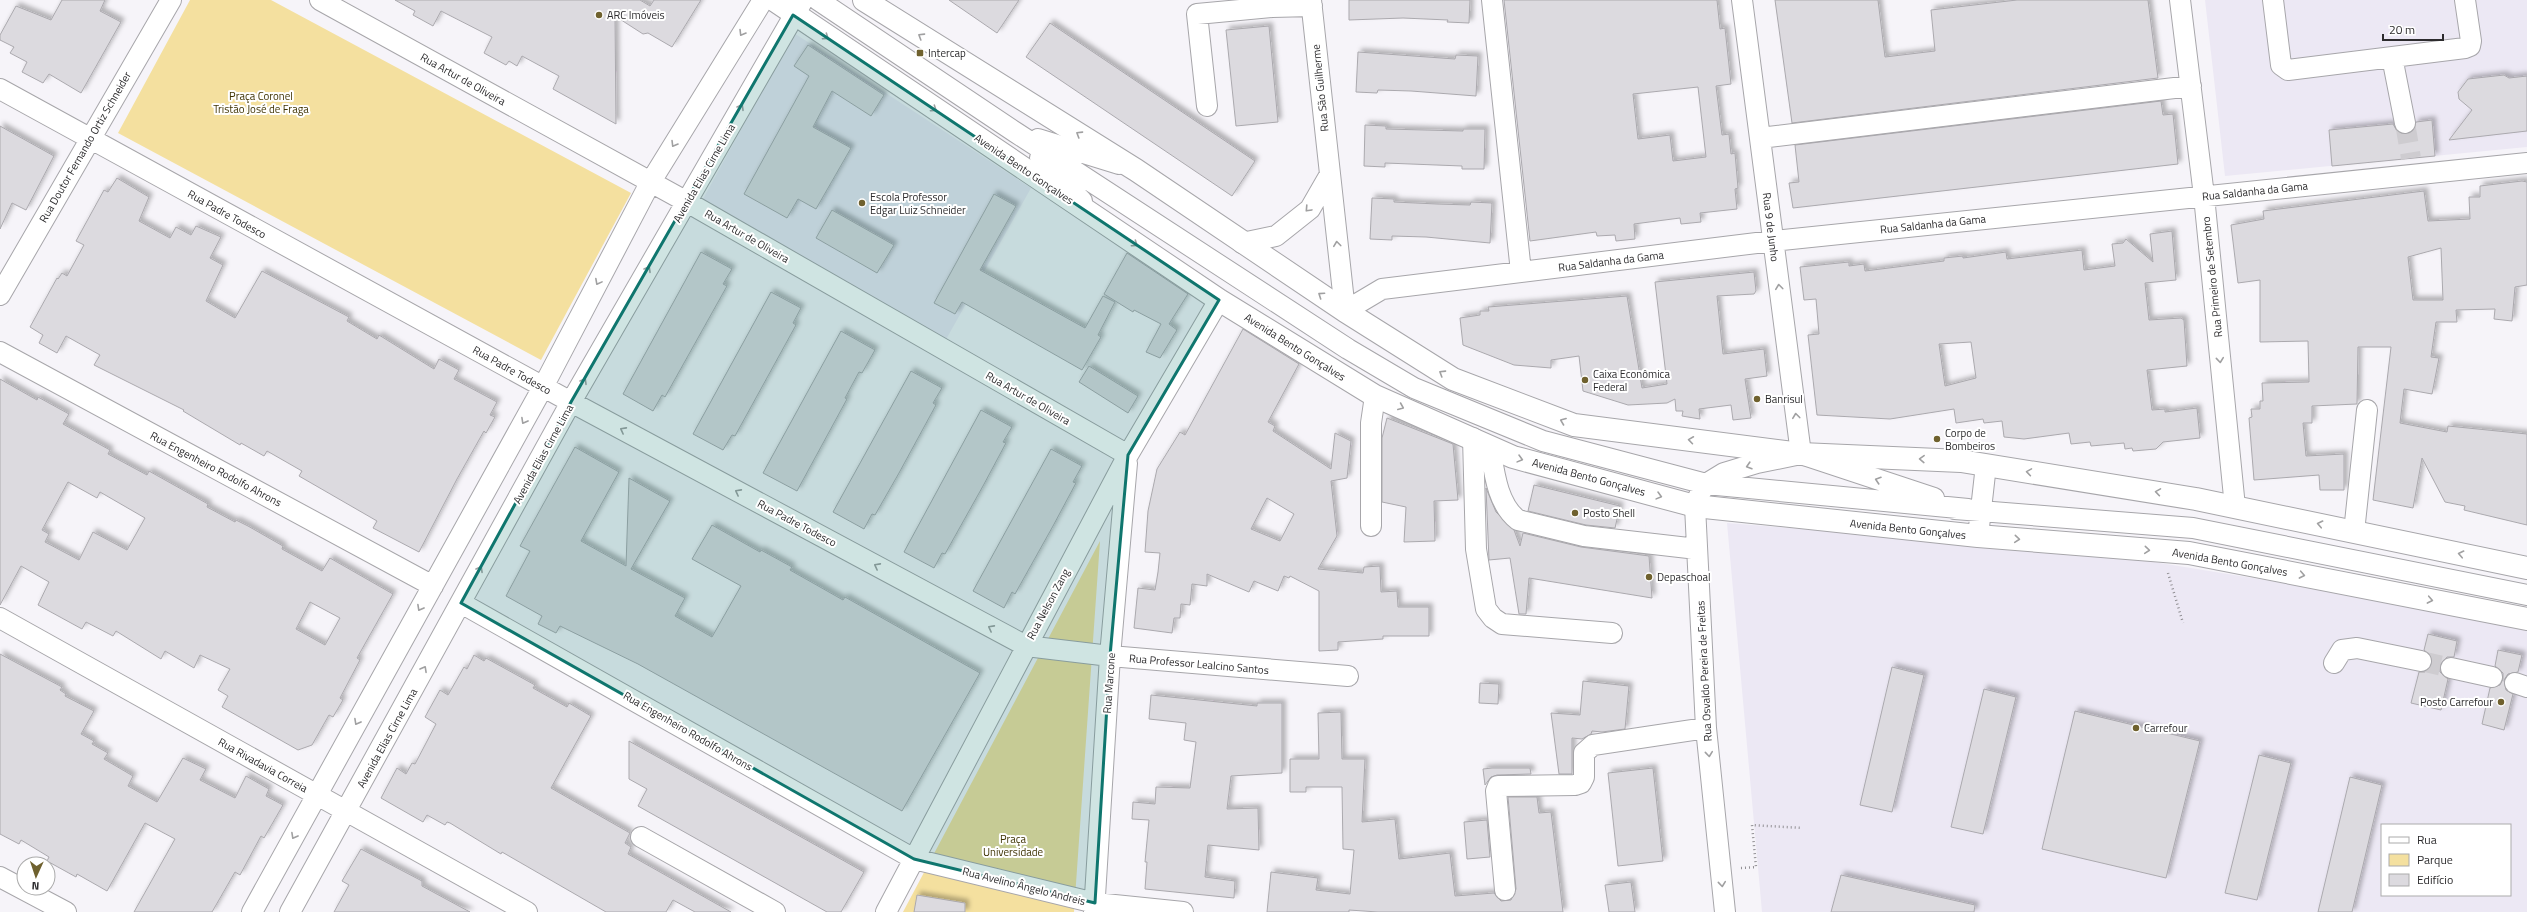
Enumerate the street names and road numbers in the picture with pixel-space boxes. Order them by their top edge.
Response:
street label: Rua São Guilherme [1307,43,1333,133]
street label: Rua Artur de Oliveira [417,49,509,109]
street label: Rua Doutor Fernando Ortiz Schneider [35,68,135,225]
street label: Avenida Elias Cirne Lima [669,120,739,225]
street label: Avenida Bento Gonçalves [971,130,1077,208]
street label: Rua Saldanha da Gama [2201,177,2309,205]
street label: Rua Padre Todesco [185,186,269,242]
street label: Rua 9 de Junho [1759,192,1783,263]
street label: Rua Artur de Oliveira [702,205,793,267]
street label: Rua Saldanha da Gama [1879,210,1987,238]
street label: Rua Primeiro de Setembro [2198,216,2226,338]
street label: Rua Saldanha da Gama [1557,247,1665,275]
street label: Avenida Bento Gonçalves [1241,309,1349,385]
street label: Rua Padre Todesco [470,342,554,398]
street label: Rua Artur de Oliveira [983,367,1074,429]
street label: Avenida Elias Cirne Lima [509,401,577,507]
street label: Rua Engenheiro Rodolfo Ahrons [147,427,285,511]
street label: Avenida Bento Gonçalves [1531,454,1647,500]
street label: Rua Padre Todesco [755,495,840,551]
street label: Avenida Bento Gonçalves [1849,515,1967,543]
street label: Avenida Bento Gonçalves [2171,544,2289,580]
street label: Rua Nelson Zang [1023,565,1074,642]
street label: Rua Osvaldo Pereira de Freitas [1692,600,1716,742]
street label: Rua Professor Lealcino Santos [1128,650,1270,678]
street label: Rua Marcone [1099,652,1119,714]
street label: Avenida Elias Cirne Lima [353,685,421,791]
street label: Rua Engenheiro Rodolfo Ahrons [620,687,756,775]
street label: Rua Rivadavia Correia [215,734,311,796]
street label: Rua Avelino Ângelo Andreis [961,863,1087,909]

